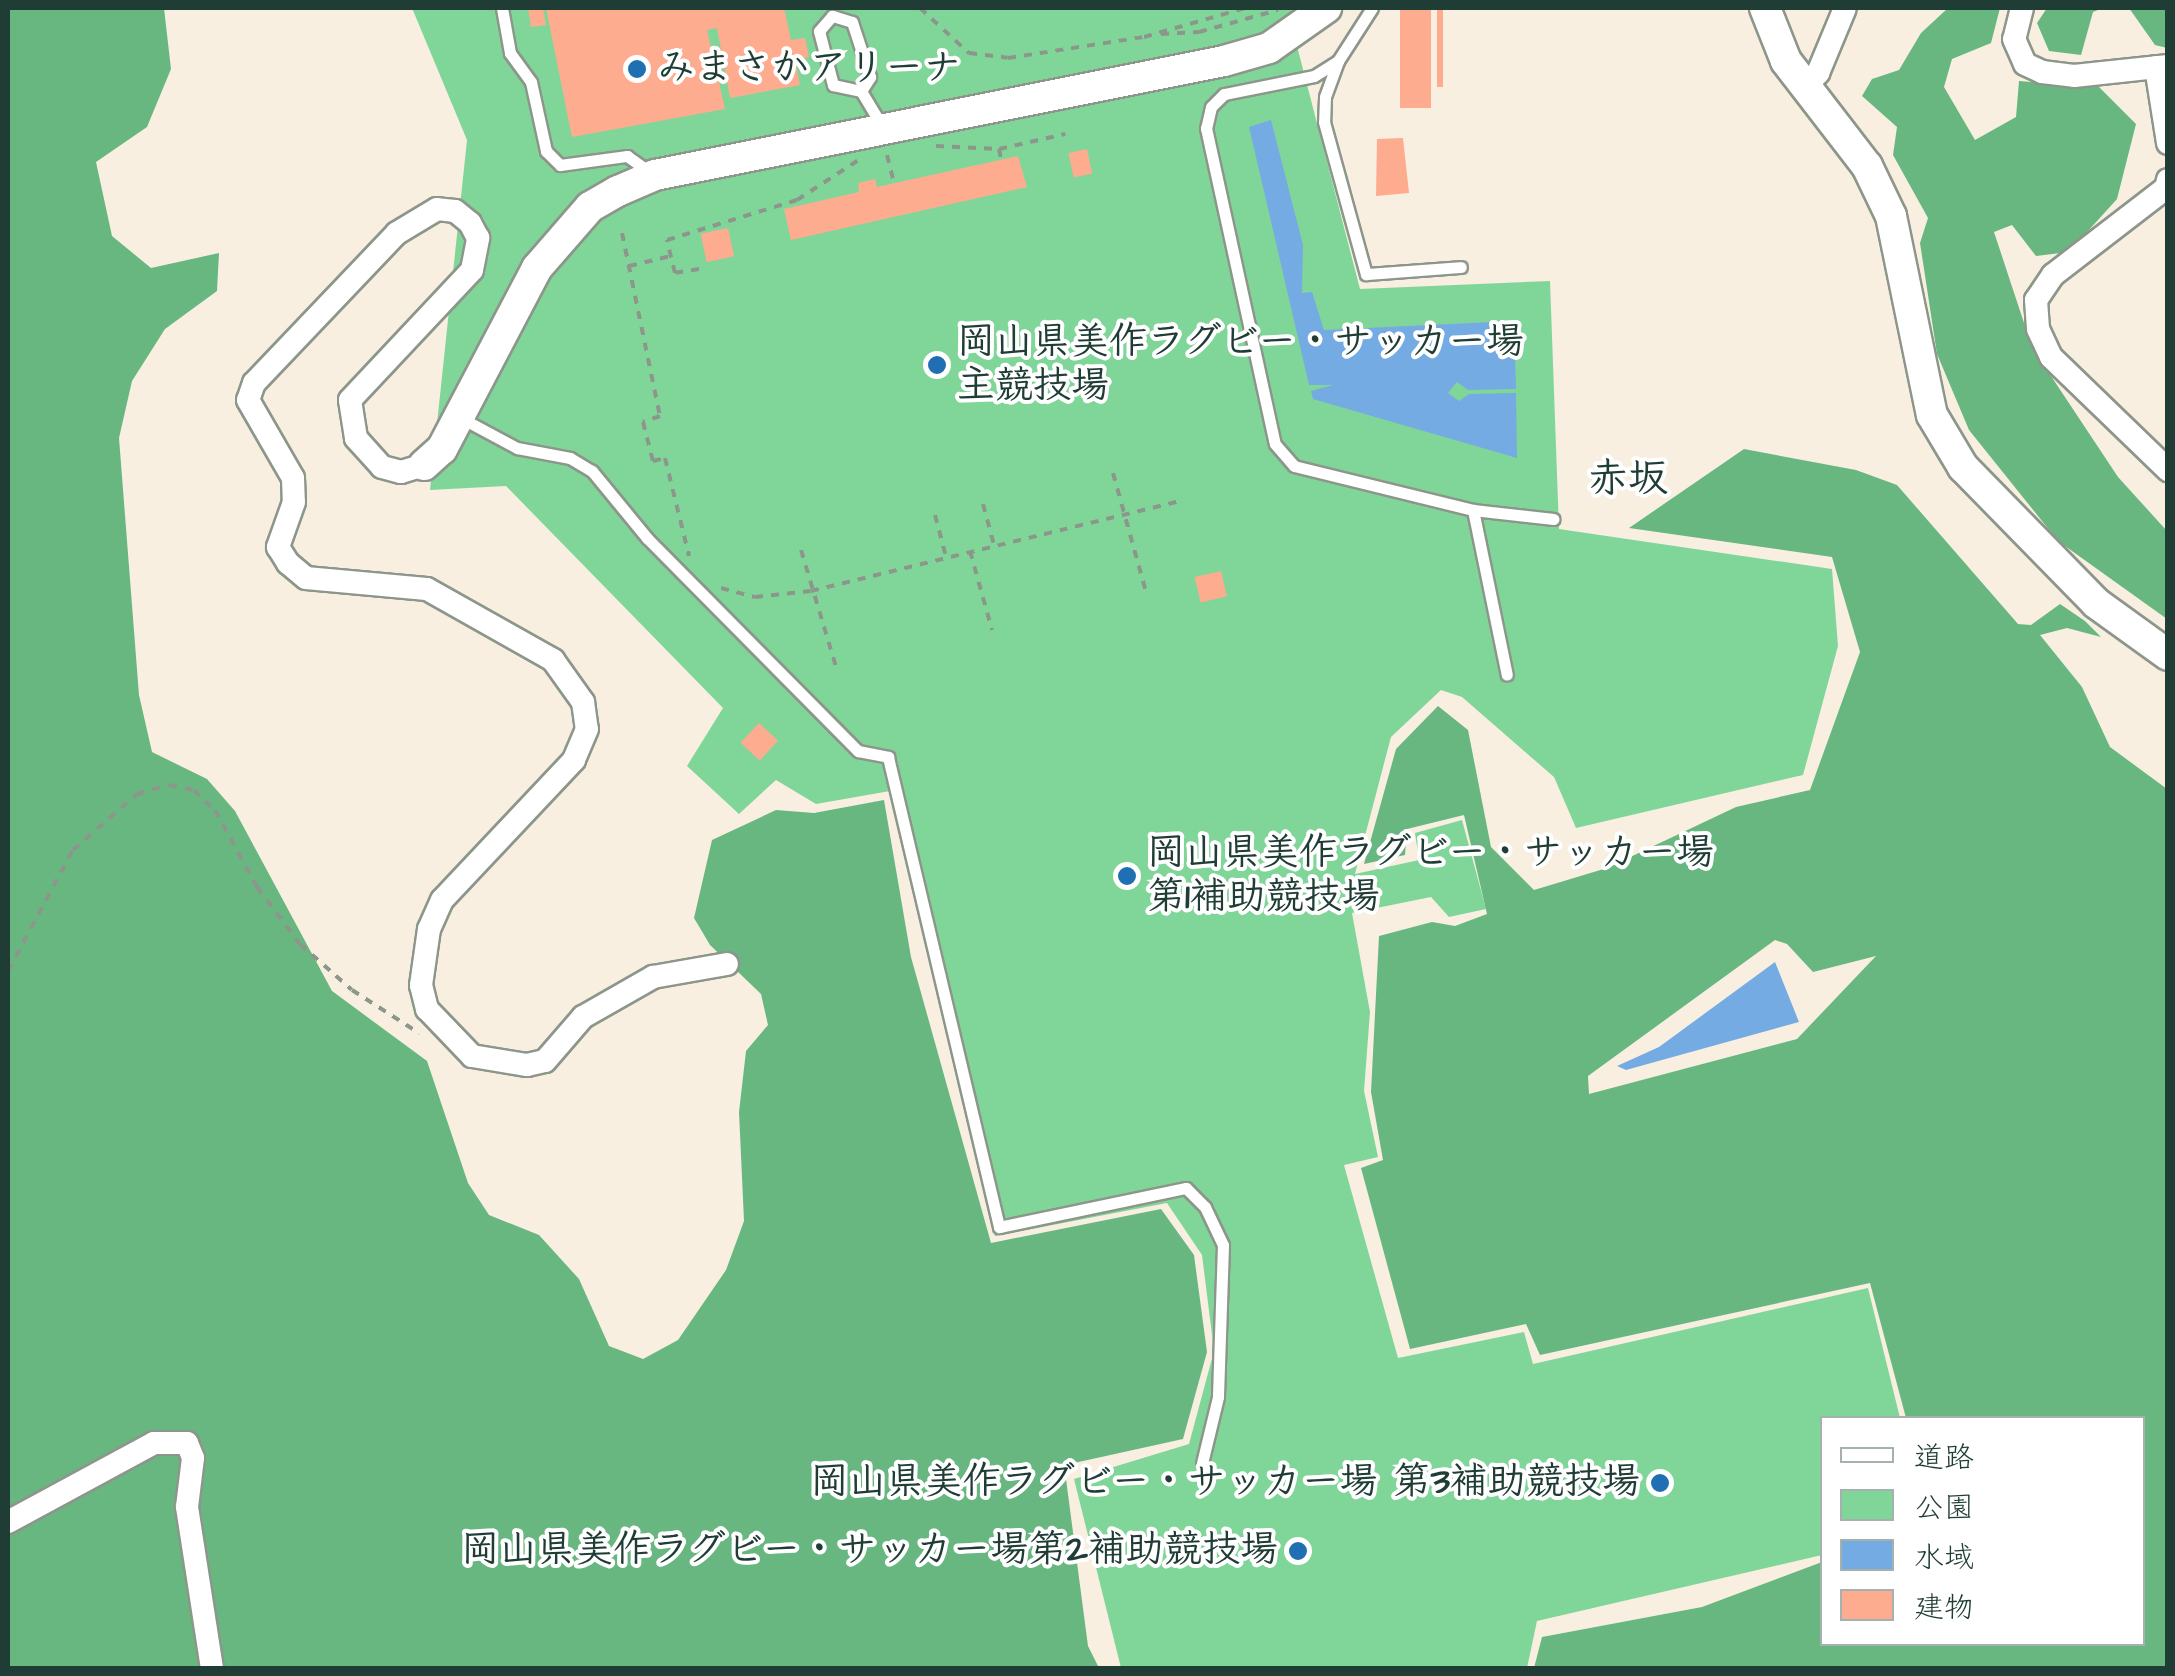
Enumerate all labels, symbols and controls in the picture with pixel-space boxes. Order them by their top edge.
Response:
place label: みまさかアリーナ [657,46,961,92]
marker: みまさかアリーナ [626,58,648,80]
place label: 岡山県美作ラグビー・サッカー場 主競技場 [957,320,1525,409]
marker: 岡山県美作ラグビー・サッカー場 主競技場 [926,354,948,376]
district label: 赤坂 [1588,456,1668,504]
place label: 岡山県美作ラグビー・サッカー場 第1補助競技場 [1147,831,1715,921]
marker: 岡山県美作ラグビー・サッカー場 第1補助競技場 [1116,865,1138,887]
legend [1820,1416,2145,1646]
text: 道路 [1914,1437,1974,1479]
place label: 岡山県美作ラグビー・サッカー場 第3補助競技場 [809,1460,1640,1506]
marker: 岡山県美作ラグビー・サッカー場 第3補助競技場 [1649,1472,1671,1494]
text: 公園 [1914,1487,1974,1529]
place label: 岡山県美作ラグビー・サッカー場第2補助競技場 [460,1528,1278,1574]
text: 水域 [1914,1537,1974,1579]
marker: 岡山県美作ラグビー・サッカー場第2補助競技場 [1287,1540,1309,1562]
text: 建物 [1914,1587,1974,1629]

